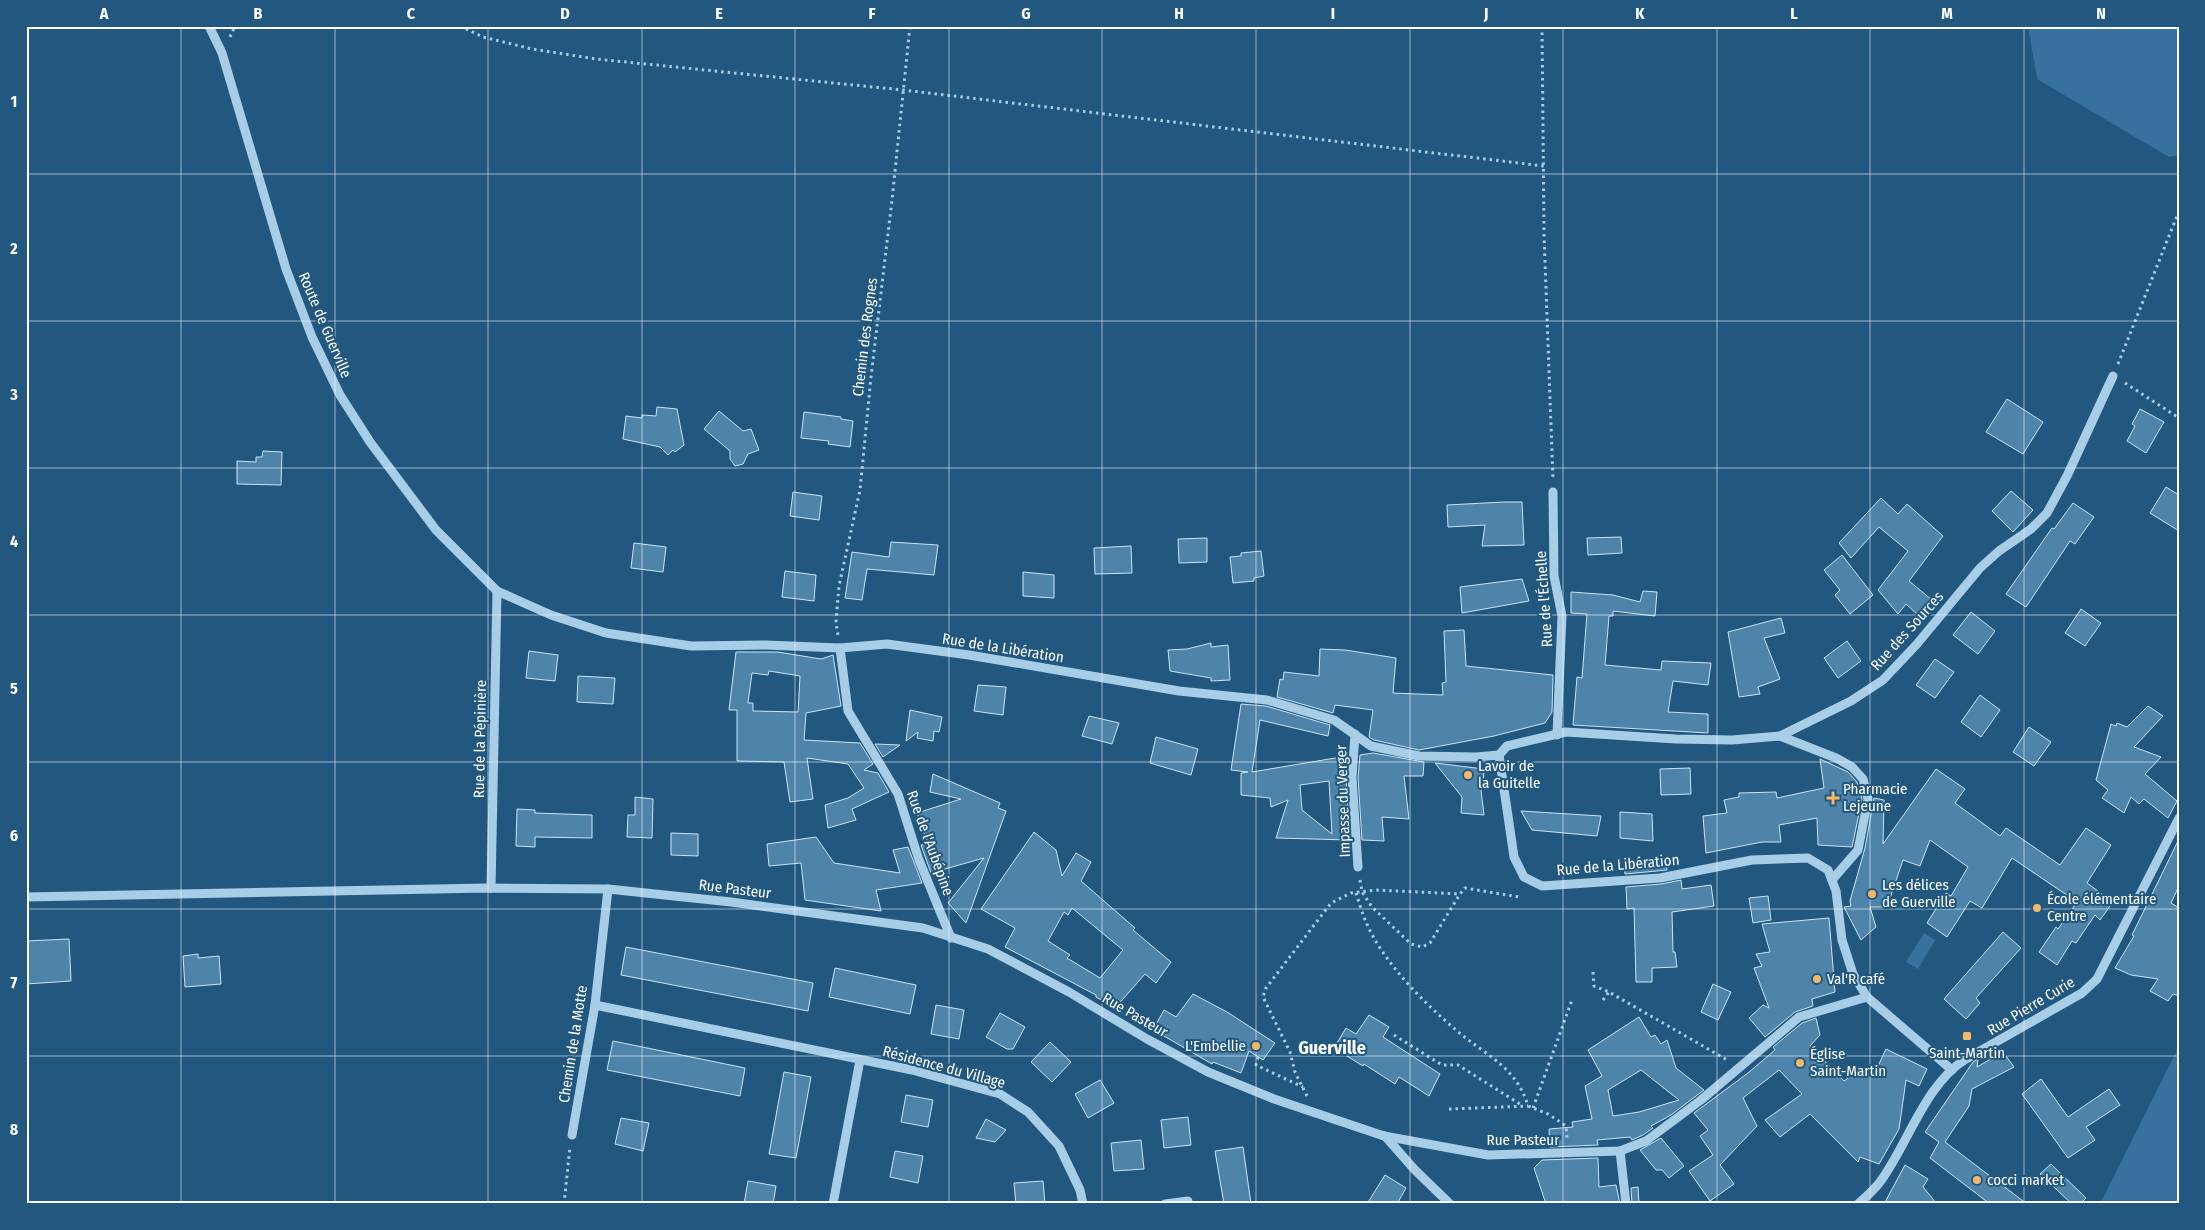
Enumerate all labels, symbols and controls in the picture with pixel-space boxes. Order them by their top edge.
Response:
text: A [99,4,109,23]
text: B [254,4,263,23]
text: C [407,4,416,23]
text: D [560,4,570,23]
text: E [715,4,723,23]
text: F [868,4,876,23]
text: G [1021,4,1031,23]
text: H [1174,4,1184,23]
text: I [1331,4,1335,23]
text: J [1483,4,1488,23]
text: K [1635,4,1645,23]
text: L [1790,4,1798,23]
text: M [1941,4,1953,23]
text: N [2096,4,2106,23]
text: 1 [11,92,17,111]
text: 2 [9,239,18,258]
street label: Route de Guerville [295,269,355,381]
street label: Chemin des Rognes [849,277,881,397]
text: 3 [9,385,18,404]
text: 4 [10,532,18,551]
street label: Rue de l'Échelle [1532,550,1556,648]
street label: Rue des Sources [1867,588,1947,674]
street label: Rue de la Libération [941,629,1065,667]
text: 5 [10,679,18,698]
street label: Rue de la Pépinière [470,680,490,798]
street label: Impasse du Verger [1332,744,1354,858]
place label: Lavoir de la Guitelle [1478,757,1540,792]
marker: Lavoir de la Guitelle [1462,769,1474,781]
place label: Pharmacie Lejeune [1843,780,1908,815]
street label: Rue de l'Aubépine [903,788,957,898]
marker: Pharmacie Lejeune [1827,792,1839,804]
text: 6 [10,826,18,845]
street label: Rue de la Libération [1556,851,1680,879]
street label: Rue Pasteur [698,876,773,902]
place label: Les délices de Guerville [1882,876,1956,911]
marker: Les délices de Guerville [1866,888,1878,900]
place label: École élémentaire Centre [2047,890,2156,925]
marker: École élémentaire Centre [2031,902,2043,914]
place label: Val'R café [1827,970,1885,988]
text: 7 [11,973,18,992]
marker: Val'R café [1811,973,1823,985]
street label: Rue Pierre Curie [1984,973,2078,1039]
street label: Chemin de la Motte [555,984,591,1104]
street label: Rue Pasteur [1099,989,1172,1041]
marker: Saint-Martin [1961,1030,1973,1042]
place label: L'Embellie [1185,1037,1246,1055]
district label: Guerville [1298,1037,1366,1059]
marker: L'Embellie [1250,1040,1262,1052]
street label: Résidence du Village [881,1042,1007,1092]
place label: Saint-Martin [1929,1044,2005,1062]
place label: Église Saint-Martin [1810,1045,1886,1080]
marker: Église Saint-Martin [1794,1057,1806,1069]
text: 8 [10,1120,19,1139]
street label: Rue Pasteur [1487,1131,1560,1149]
place label: cocci market [1987,1171,2064,1189]
marker: cocci market [1971,1174,1983,1186]

